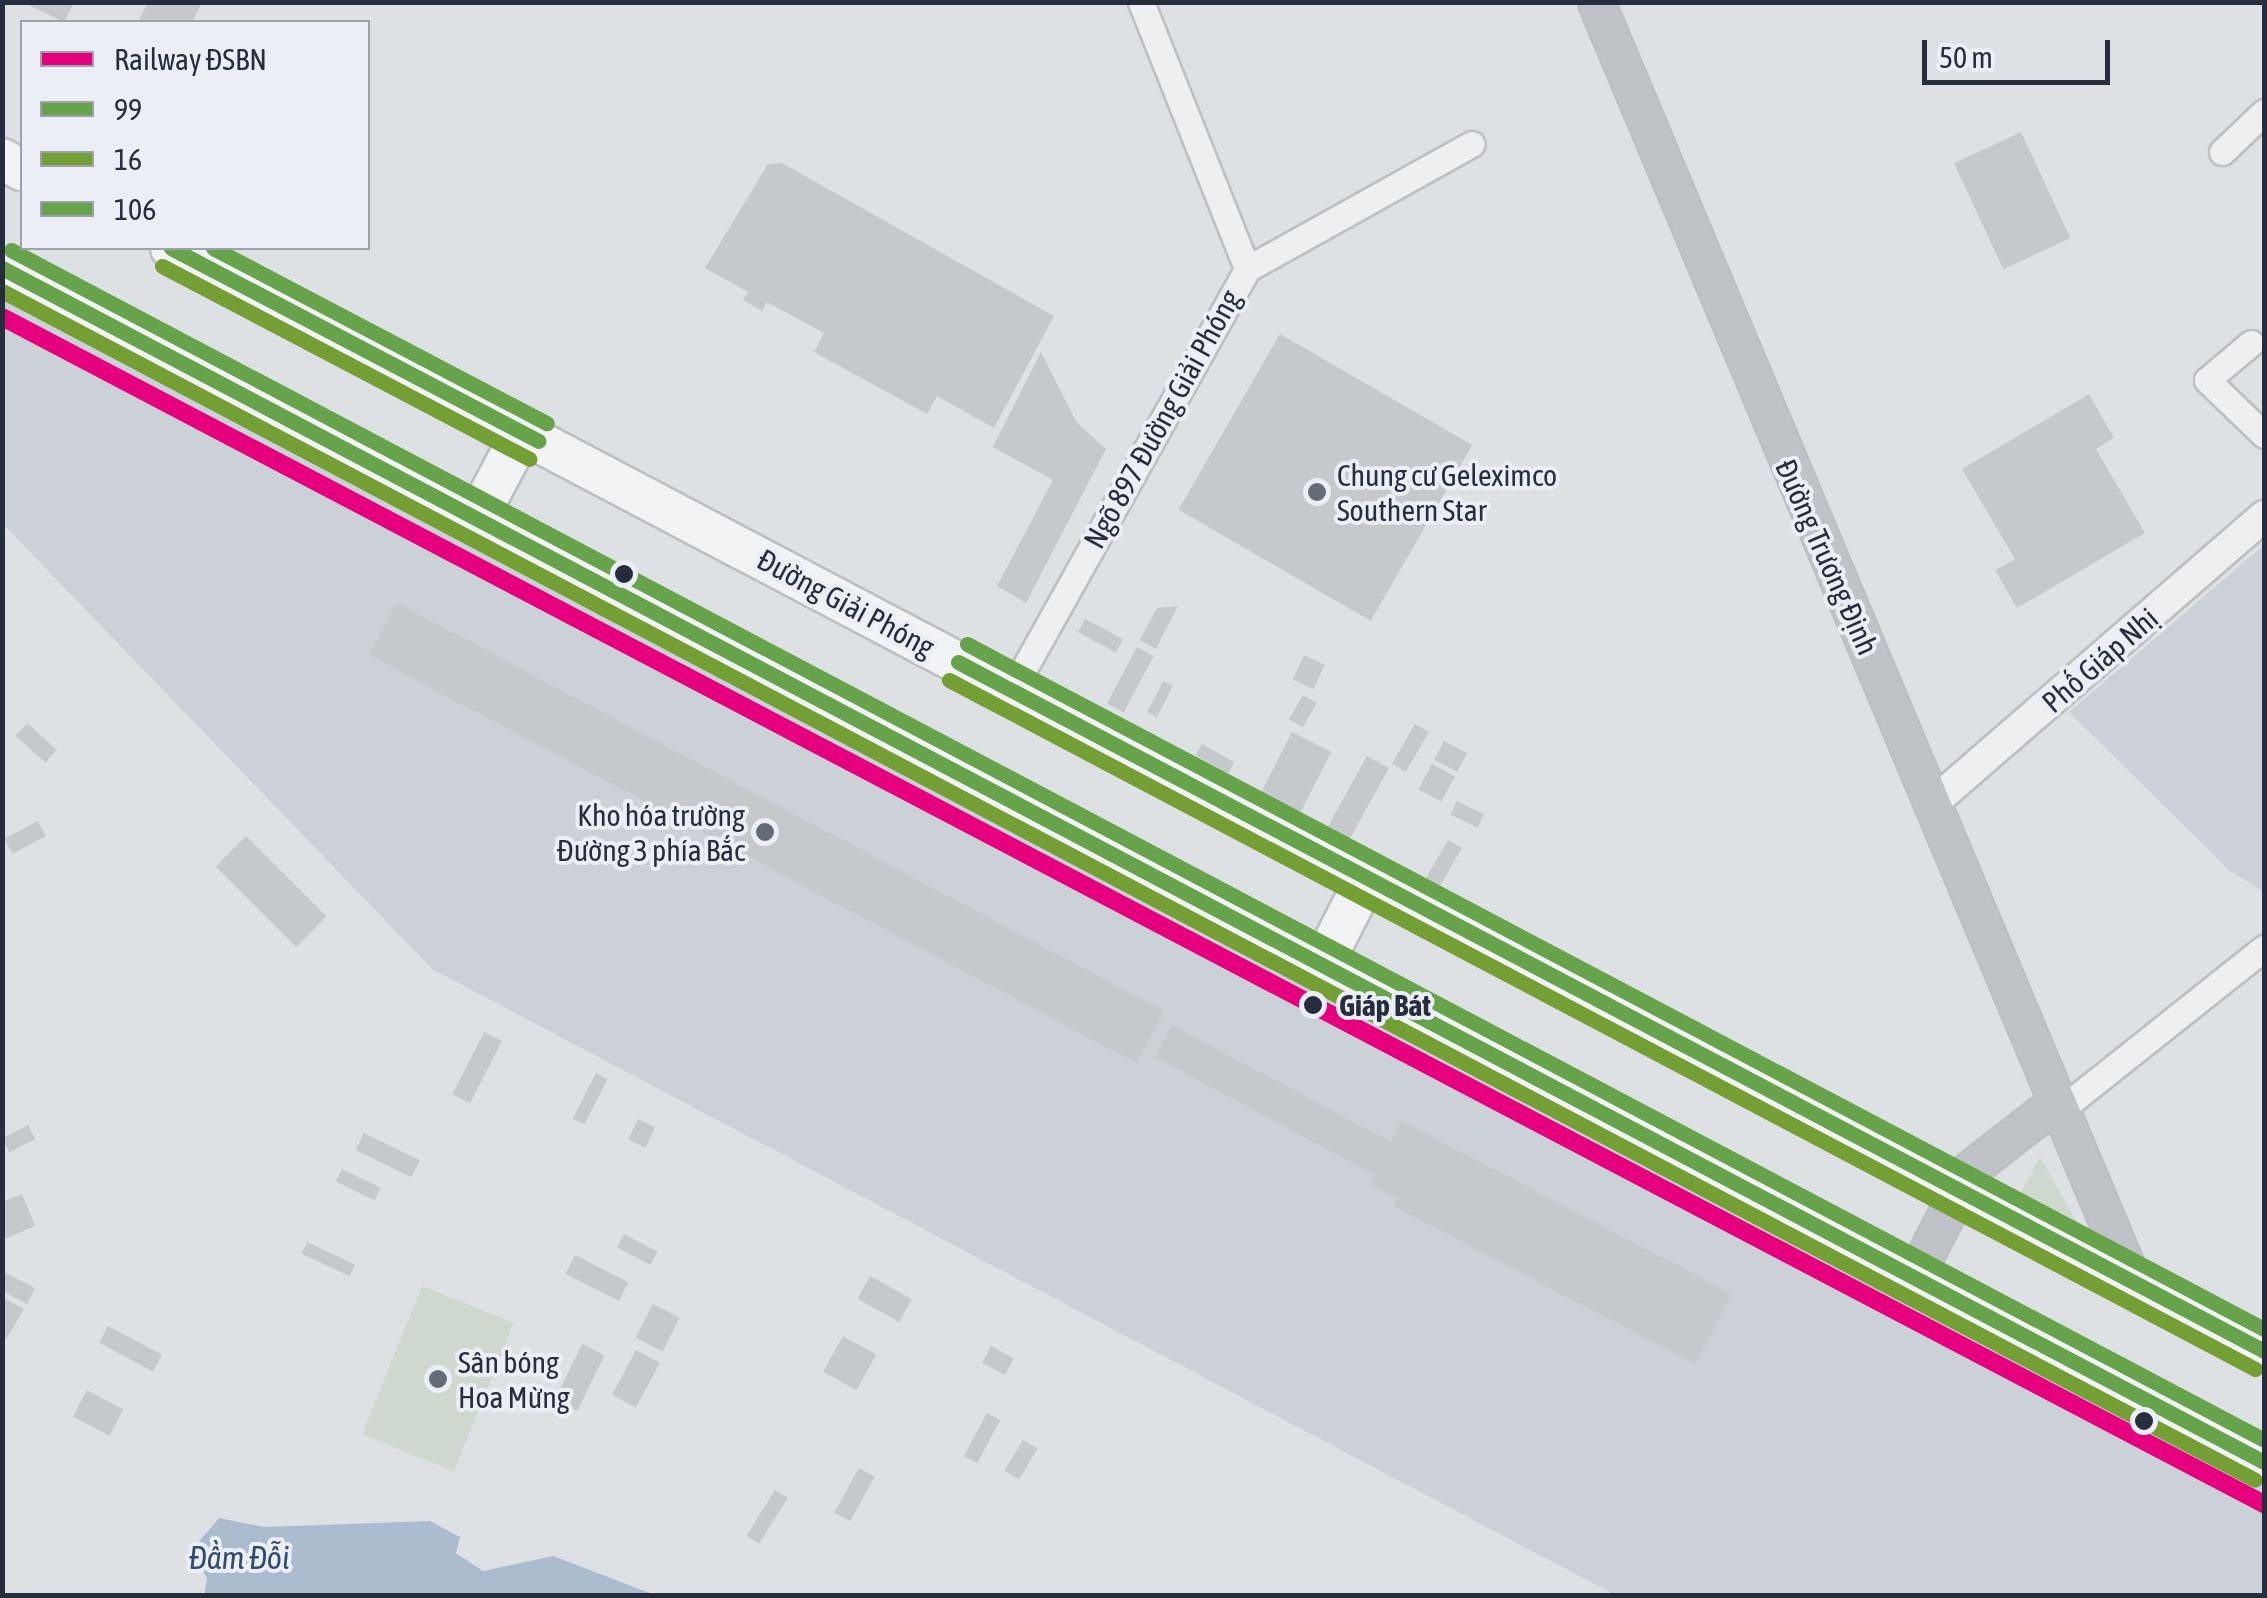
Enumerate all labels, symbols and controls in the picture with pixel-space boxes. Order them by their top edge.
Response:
legend [20,20,370,250]
scale bar [1927,20,2114,82]
text: 50 m [1939,40,1993,74]
text: Railway ĐSBN [114,42,267,76]
text: 99 [114,92,142,126]
text: 16 [114,142,142,176]
text: 106 [114,192,156,226]
street label: Ngõ 897 Đường Giải Phóng [1076,283,1248,555]
street label: Đường Trương Định [1768,454,1886,660]
place label: Chung cư Geleximco Southern Star [1337,457,1557,528]
marker: Chung cư Geleximco Southern Star [1306,481,1328,503]
street label: Đường Giải Phóng [751,541,941,665]
unlabelled marker [614,564,634,584]
street label: Phố Giáp Nhị [2035,600,2165,720]
place label: Kho hóa trường Đường 3 phía Bắc [557,797,745,868]
marker: Kho hóa trường Đường 3 phía Bắc [754,821,776,843]
place label: Giáp Bát [1339,987,1431,1023]
marker: Giáp Bát [1296,988,1330,1022]
place label: Sân bóng Hoa Mừng [458,1344,570,1414]
marker: Sân bóng Hoa Mừng [427,1368,449,1390]
unlabelled marker [2134,1411,2154,1431]
water label: Đầm Đỗi [189,1539,289,1577]

